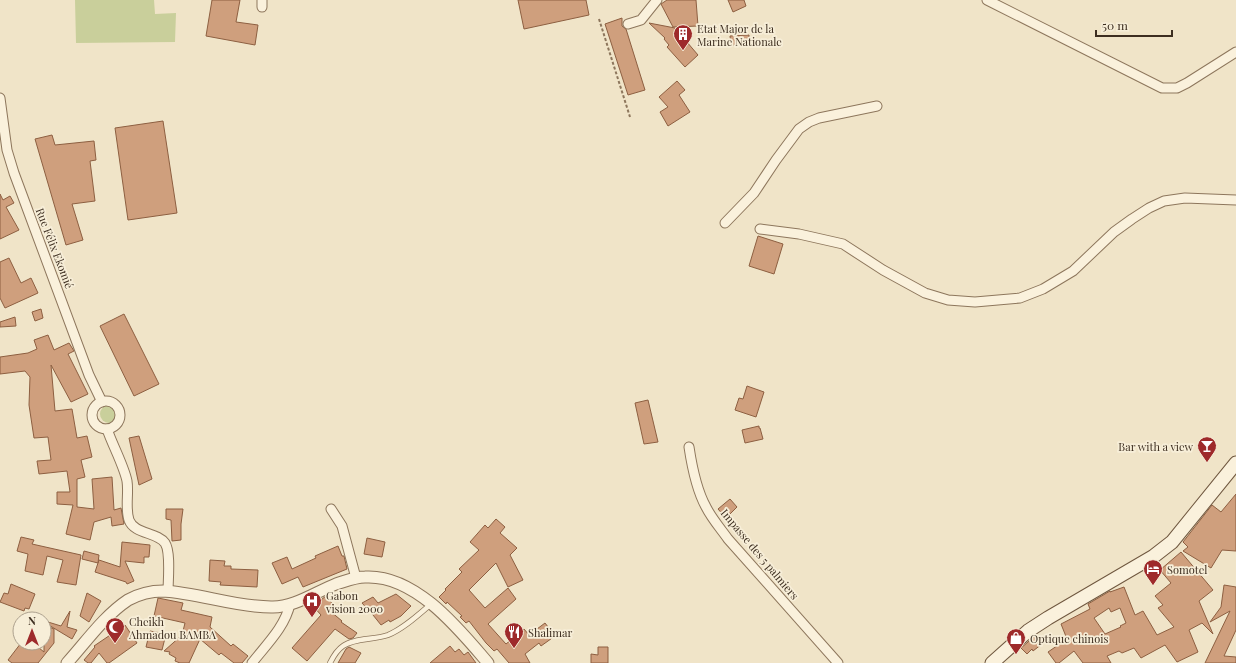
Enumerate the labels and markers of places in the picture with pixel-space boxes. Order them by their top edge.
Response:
place label: Etat Major de la Marine Nationale [697,21,782,49]
building icon: Etat Major de la Marine Nationale [672,23,694,51]
bar icon: Bar with a view [1196,435,1218,463]
place label: Bar with a view [1118,439,1194,454]
hotel icon: Somotel [1142,558,1164,586]
place label: Somotel [1167,562,1207,577]
place label: Gabon vision 2000 [325,588,384,616]
hospital icon: Gabon vision 2000 [301,590,323,618]
place label: Cheikh Ahmadou BAMBA [128,614,216,642]
mosque icon: Cheikh Ahmadou BAMBA [104,616,126,644]
restaurant icon: Shalimar [503,621,525,649]
place label: Shalimar [528,625,573,640]
shop icon: Optique chinois [1005,627,1027,655]
place label: Optique chinois [1030,631,1108,646]

